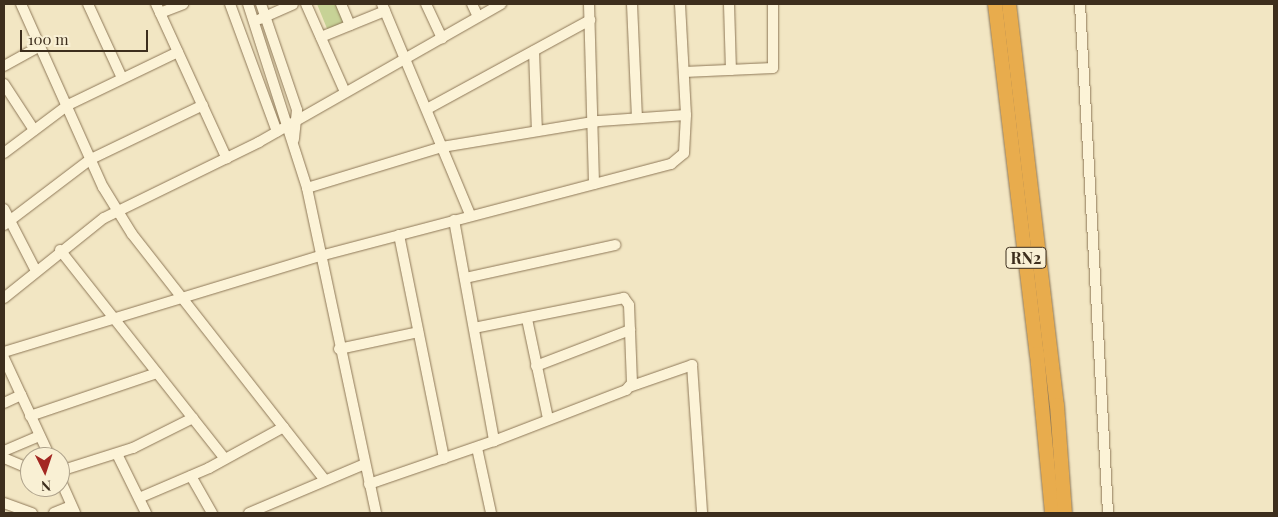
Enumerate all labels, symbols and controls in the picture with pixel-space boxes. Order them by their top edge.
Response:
scale bar [22,20,150,52]
text: 100 m [28,29,69,49]
road number: RN2 [1005,244,1047,272]
north arrow [20,447,70,497]
text: N [40,477,52,496]

